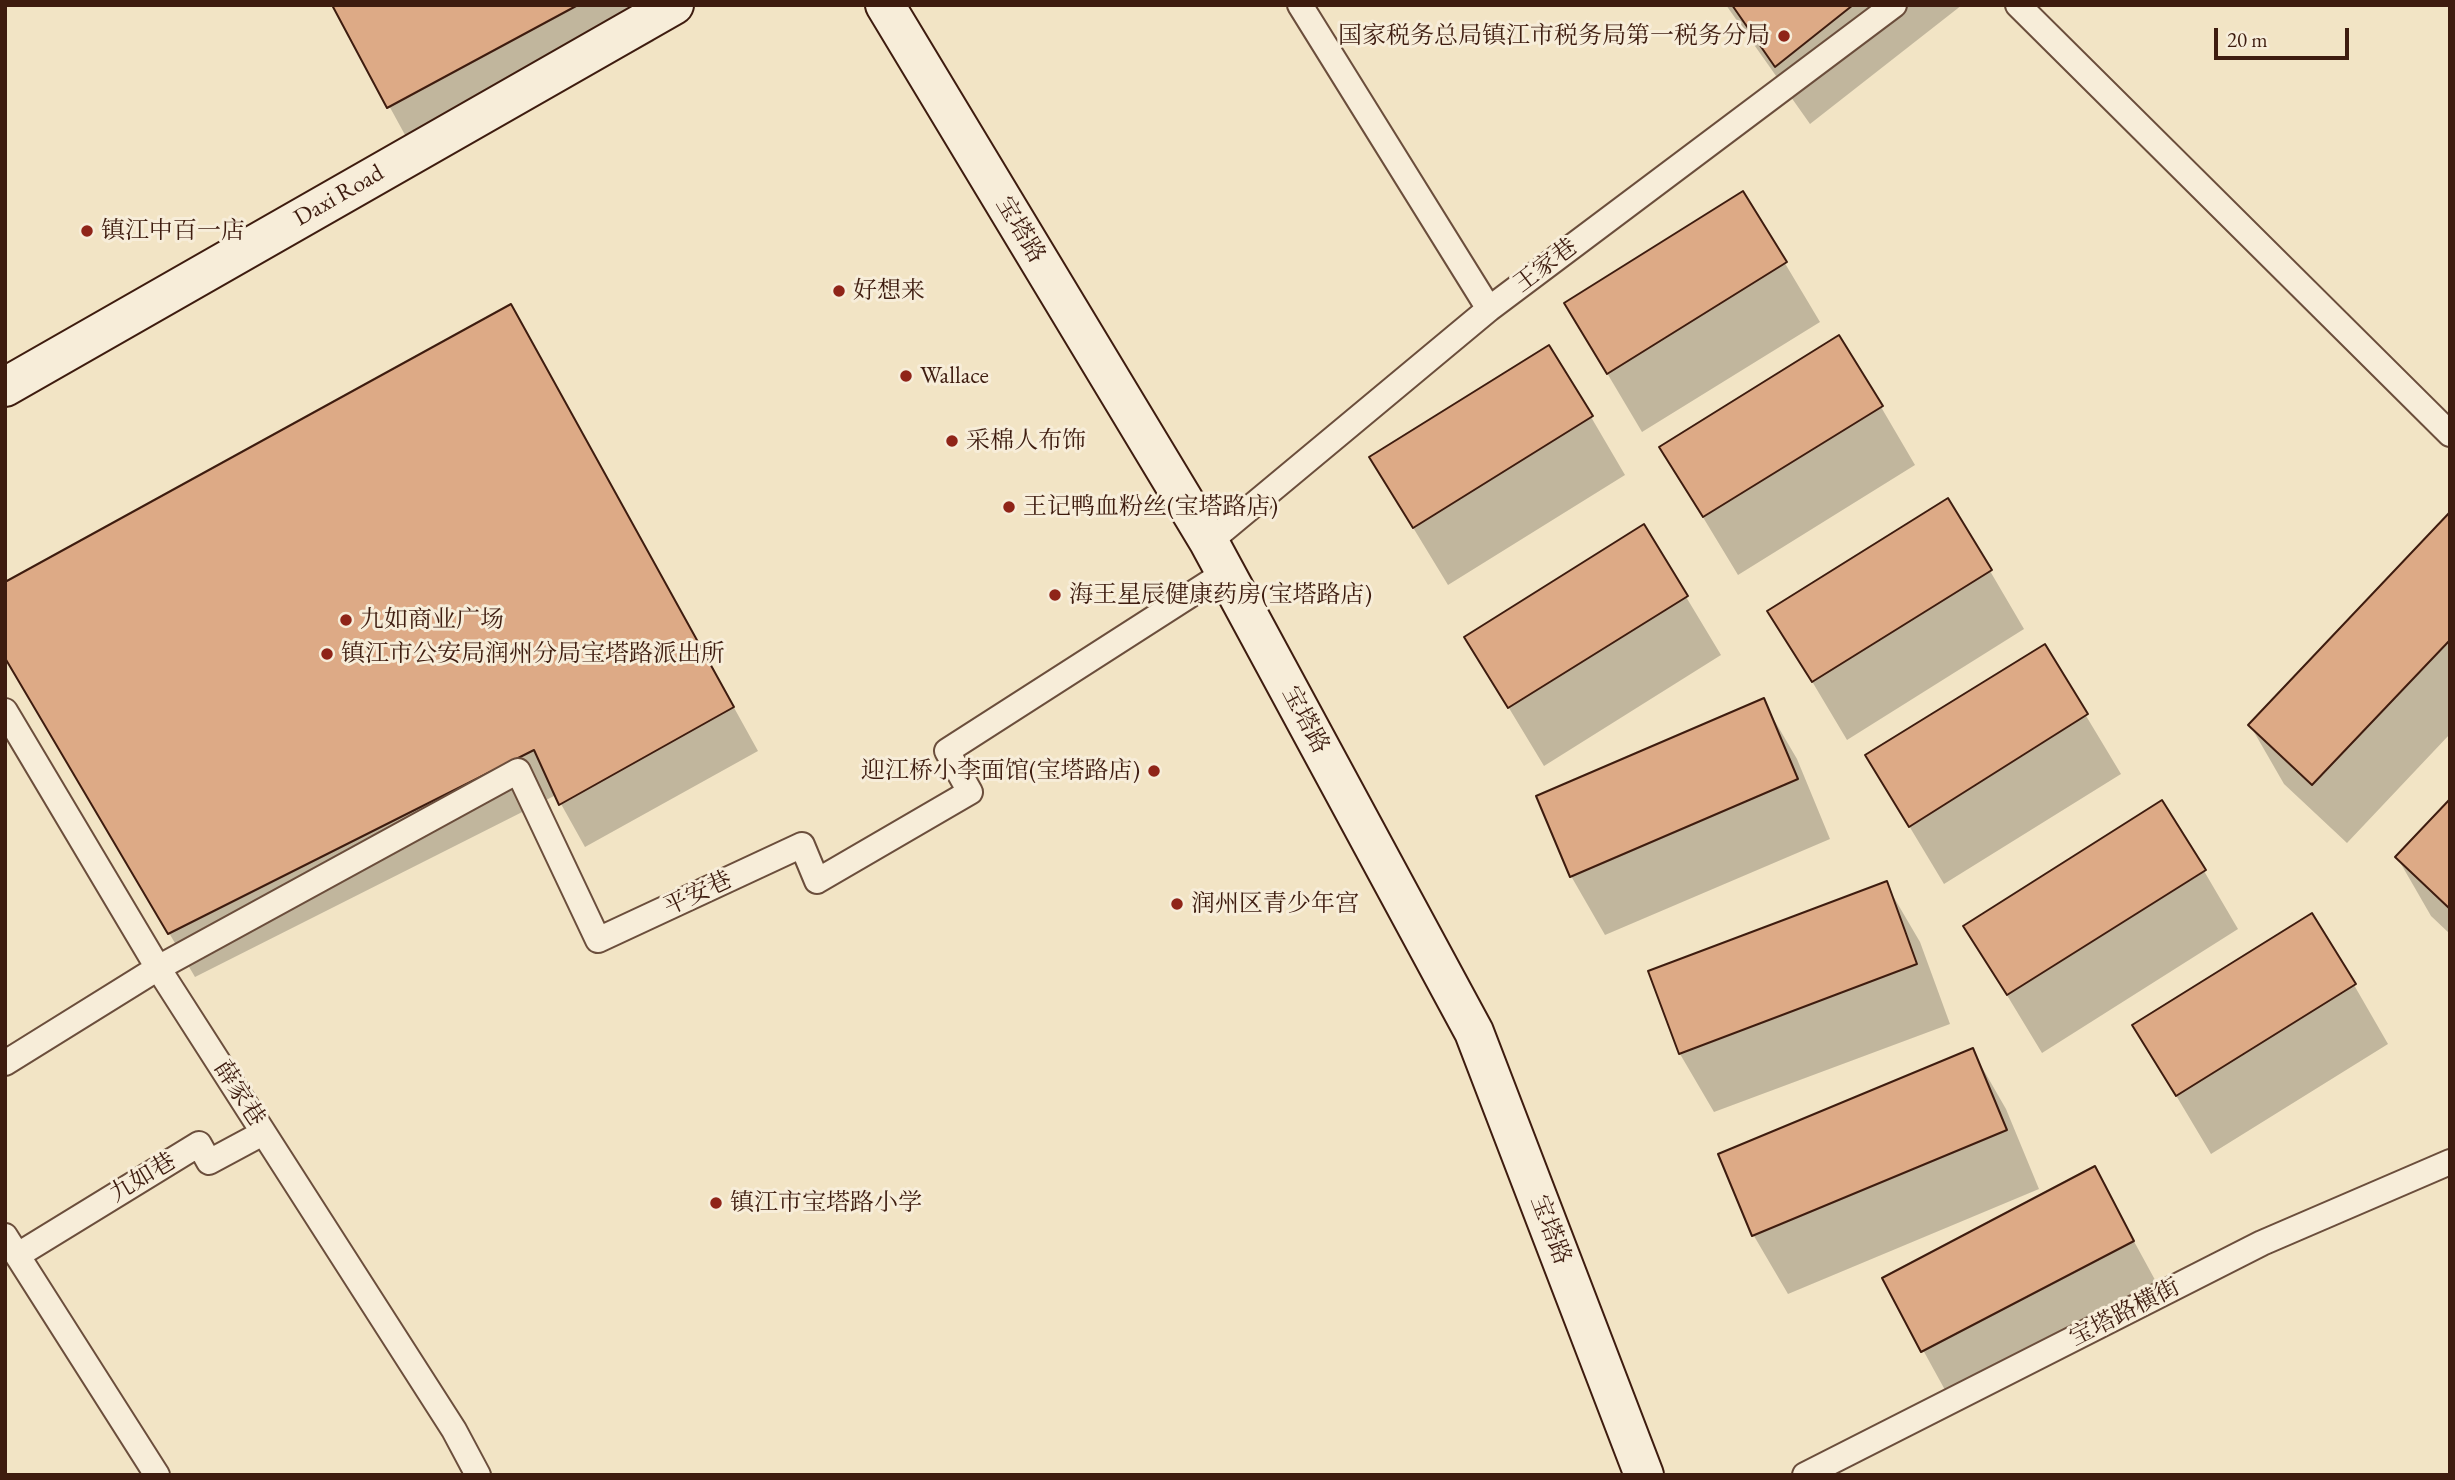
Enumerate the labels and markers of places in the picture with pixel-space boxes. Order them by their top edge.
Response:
place label: 国家税务总局镇江市税务局第一税务分局 [1338,22,1770,50]
marker: 国家税务总局镇江市税务局第一税务分局 [1776,28,1792,44]
place label: 镇江中百一店 [101,217,245,245]
marker: 镇江中百一店 [79,223,95,239]
place label: 好想来 [853,277,925,305]
marker: 好想来 [831,283,847,299]
place label: Wallace [920,362,989,390]
marker: Wallace [898,368,914,384]
place label: 采棉人布饰 [966,427,1086,455]
marker: 采棉人布饰 [944,433,960,449]
place label: 王记鸭血粉丝(宝塔路店) [1023,493,1278,521]
marker: 王记鸭血粉丝(宝塔路店) [1001,499,1017,515]
place label: 海王星辰健康药房(宝塔路店) [1069,581,1372,609]
marker: 海王星辰健康药房(宝塔路店) [1047,587,1063,603]
place label: 九如商业广场 [360,606,504,634]
marker: 九如商业广场 [338,612,354,628]
place label: 镇江市公安局润州分局宝塔路派出所 [341,640,725,668]
marker: 镇江市公安局润州分局宝塔路派出所 [319,646,335,662]
place label: 迎江桥小李面馆(宝塔路店) [861,757,1140,785]
marker: 迎江桥小李面馆(宝塔路店) [1146,763,1162,779]
place label: 润州区青少年宫 [1191,890,1359,918]
marker: 润州区青少年宫 [1169,896,1185,912]
place label: 镇江市宝塔路小学 [730,1189,922,1217]
marker: 镇江市宝塔路小学 [708,1195,724,1211]

